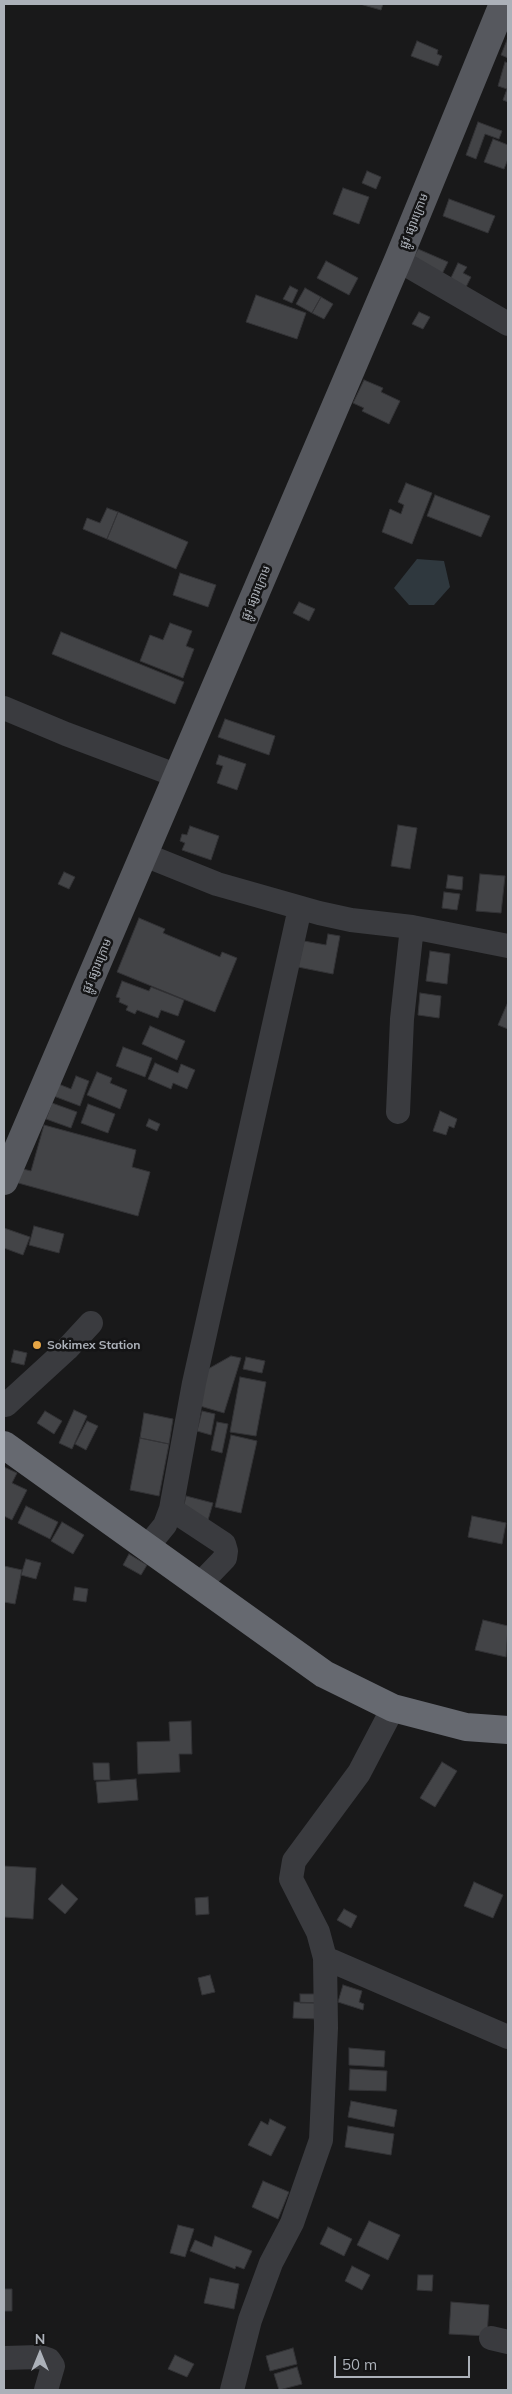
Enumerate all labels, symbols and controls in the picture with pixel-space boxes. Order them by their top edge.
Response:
street label: ផ្លូវ ផ្សារក្រោម [396,191,432,251]
street label: ផ្លូវ ផ្សារក្រោម [238,563,274,623]
street label: ផ្លូវ ផ្សារក្រោម [79,936,115,996]
place label: Sokimex Station [47,1338,140,1352]
marker: Sokimex Station [31,1339,43,1351]
north arrow [15,2329,65,2379]
text: N [35,2330,45,2348]
scale bar [337,2346,473,2378]
text: 50 m [342,2355,377,2374]

